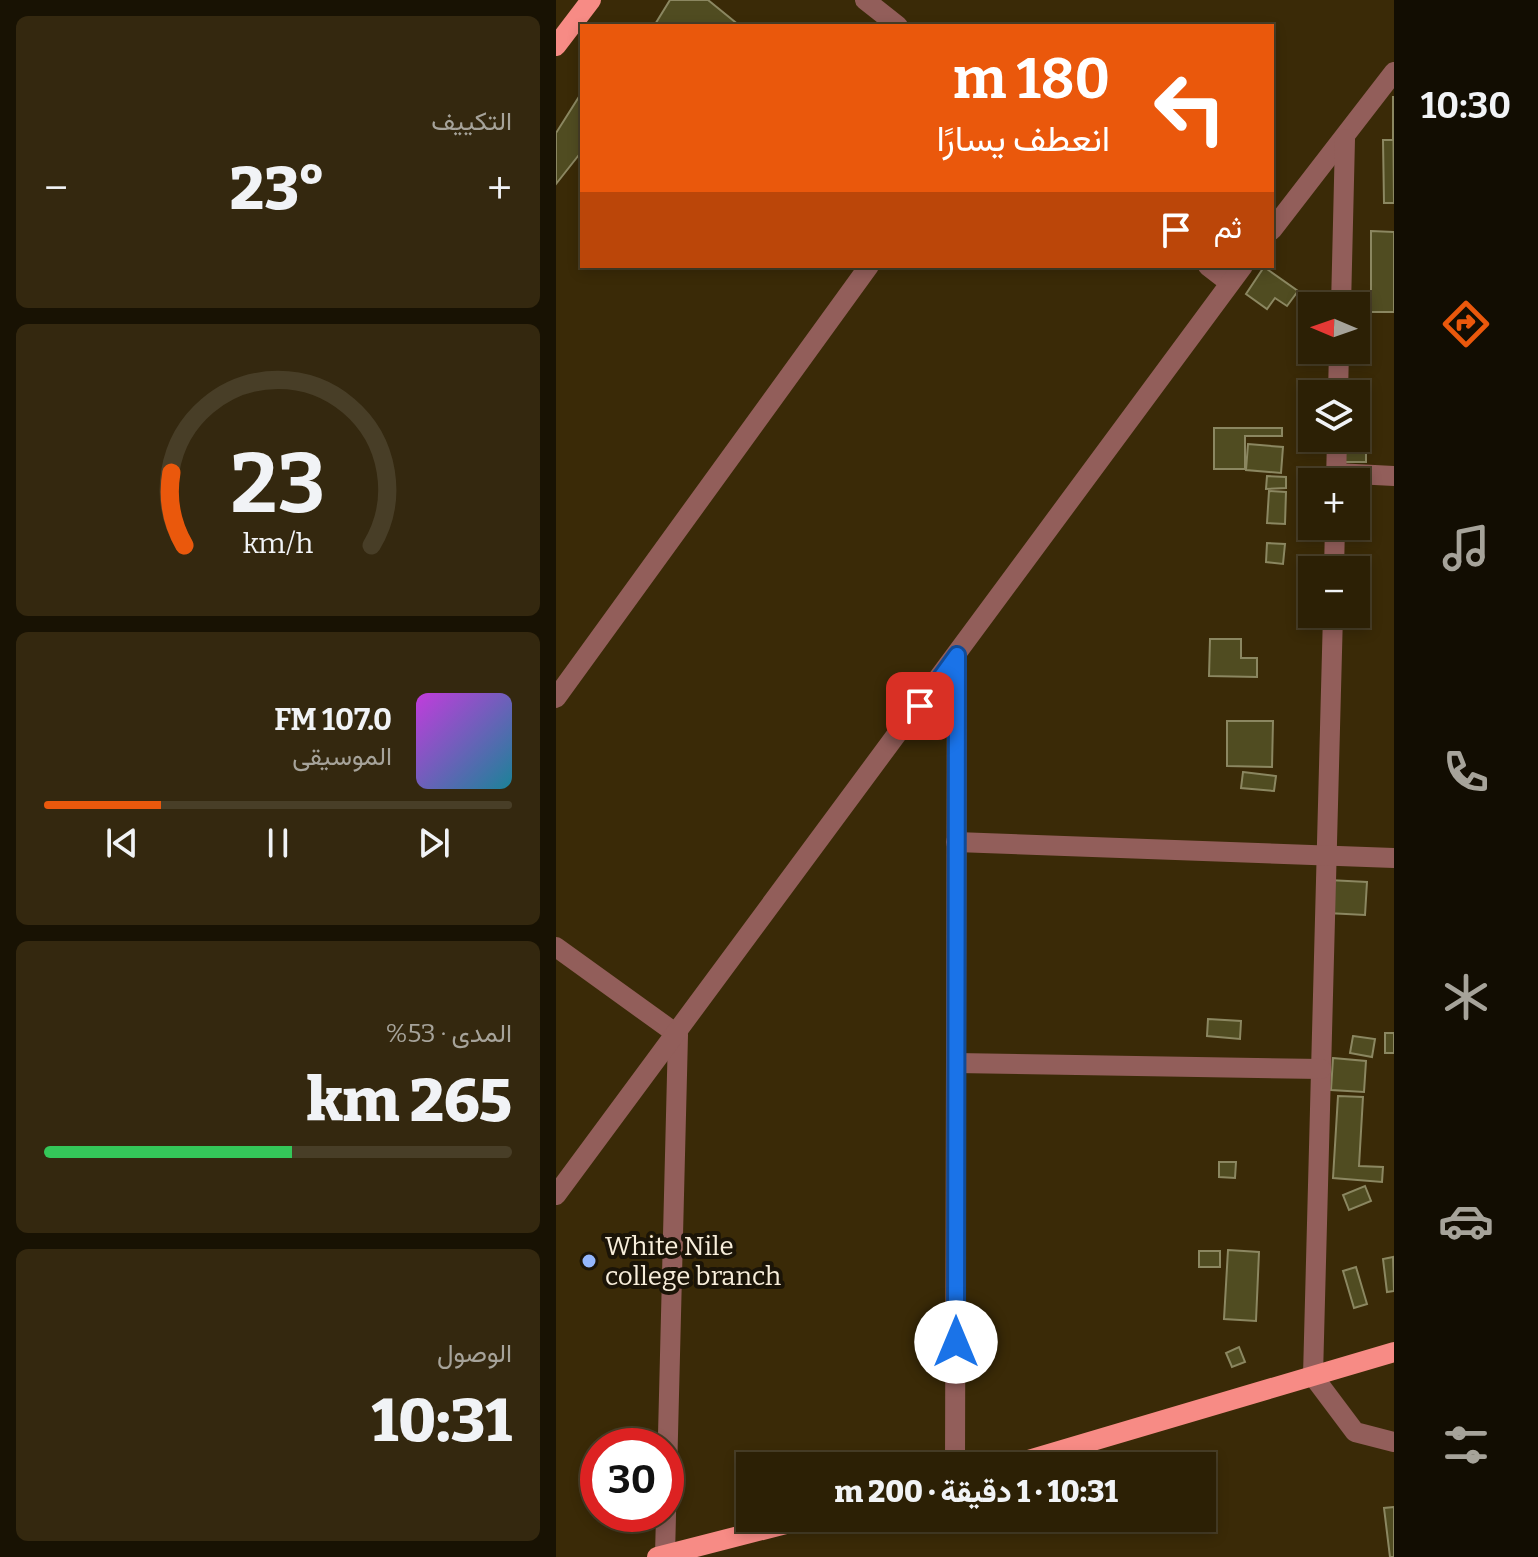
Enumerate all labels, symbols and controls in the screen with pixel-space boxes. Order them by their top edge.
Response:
text: 180 m [953,46,1110,113]
icon: left [1138,56,1242,160]
text: 10:30 [1421,84,1511,128]
text: التكييف [431,106,512,137]
text: انعطف يسارًا [937,117,1110,161]
text: 23° [230,153,325,225]
text: − [44,162,68,215]
text: + [487,162,512,215]
icon: arrive [1154,208,1198,252]
text: ثم [1214,210,1242,246]
north arrow [1298,292,1370,364]
map controls [1298,292,1370,628]
icon: directions [1438,296,1494,352]
button: layers [1298,380,1370,452]
text: 23 [231,434,325,534]
button: + [1298,468,1370,540]
icon: music [1438,520,1494,576]
text: km/h [243,526,314,561]
button: − [1298,556,1370,628]
pin [886,672,954,740]
icon: arrive [898,684,942,728]
text: 107.0 FM [274,702,392,738]
text: الموسيقى [292,741,392,772]
icon: phone [1438,744,1494,800]
icon: previous [100,821,144,865]
icon: pause [256,821,300,865]
icon: next [412,821,456,865]
icon: climate [1438,969,1494,1025]
text: المدى · 53% [385,1018,512,1049]
text: 265 km [307,1065,512,1137]
icon: car [1438,1193,1494,1249]
place label: White Nile college branch [605,1231,781,1292]
marker: White Nile college branch [580,1252,598,1270]
position arrow [914,1300,998,1384]
text: الوصول [437,1338,512,1369]
text: 10:31 [372,1385,512,1457]
icon: filters [1438,1417,1494,1473]
speed limit sign: 30 [580,1428,684,1532]
text: 10:31 · 1 دقيقة · 200 m [834,1474,1118,1510]

